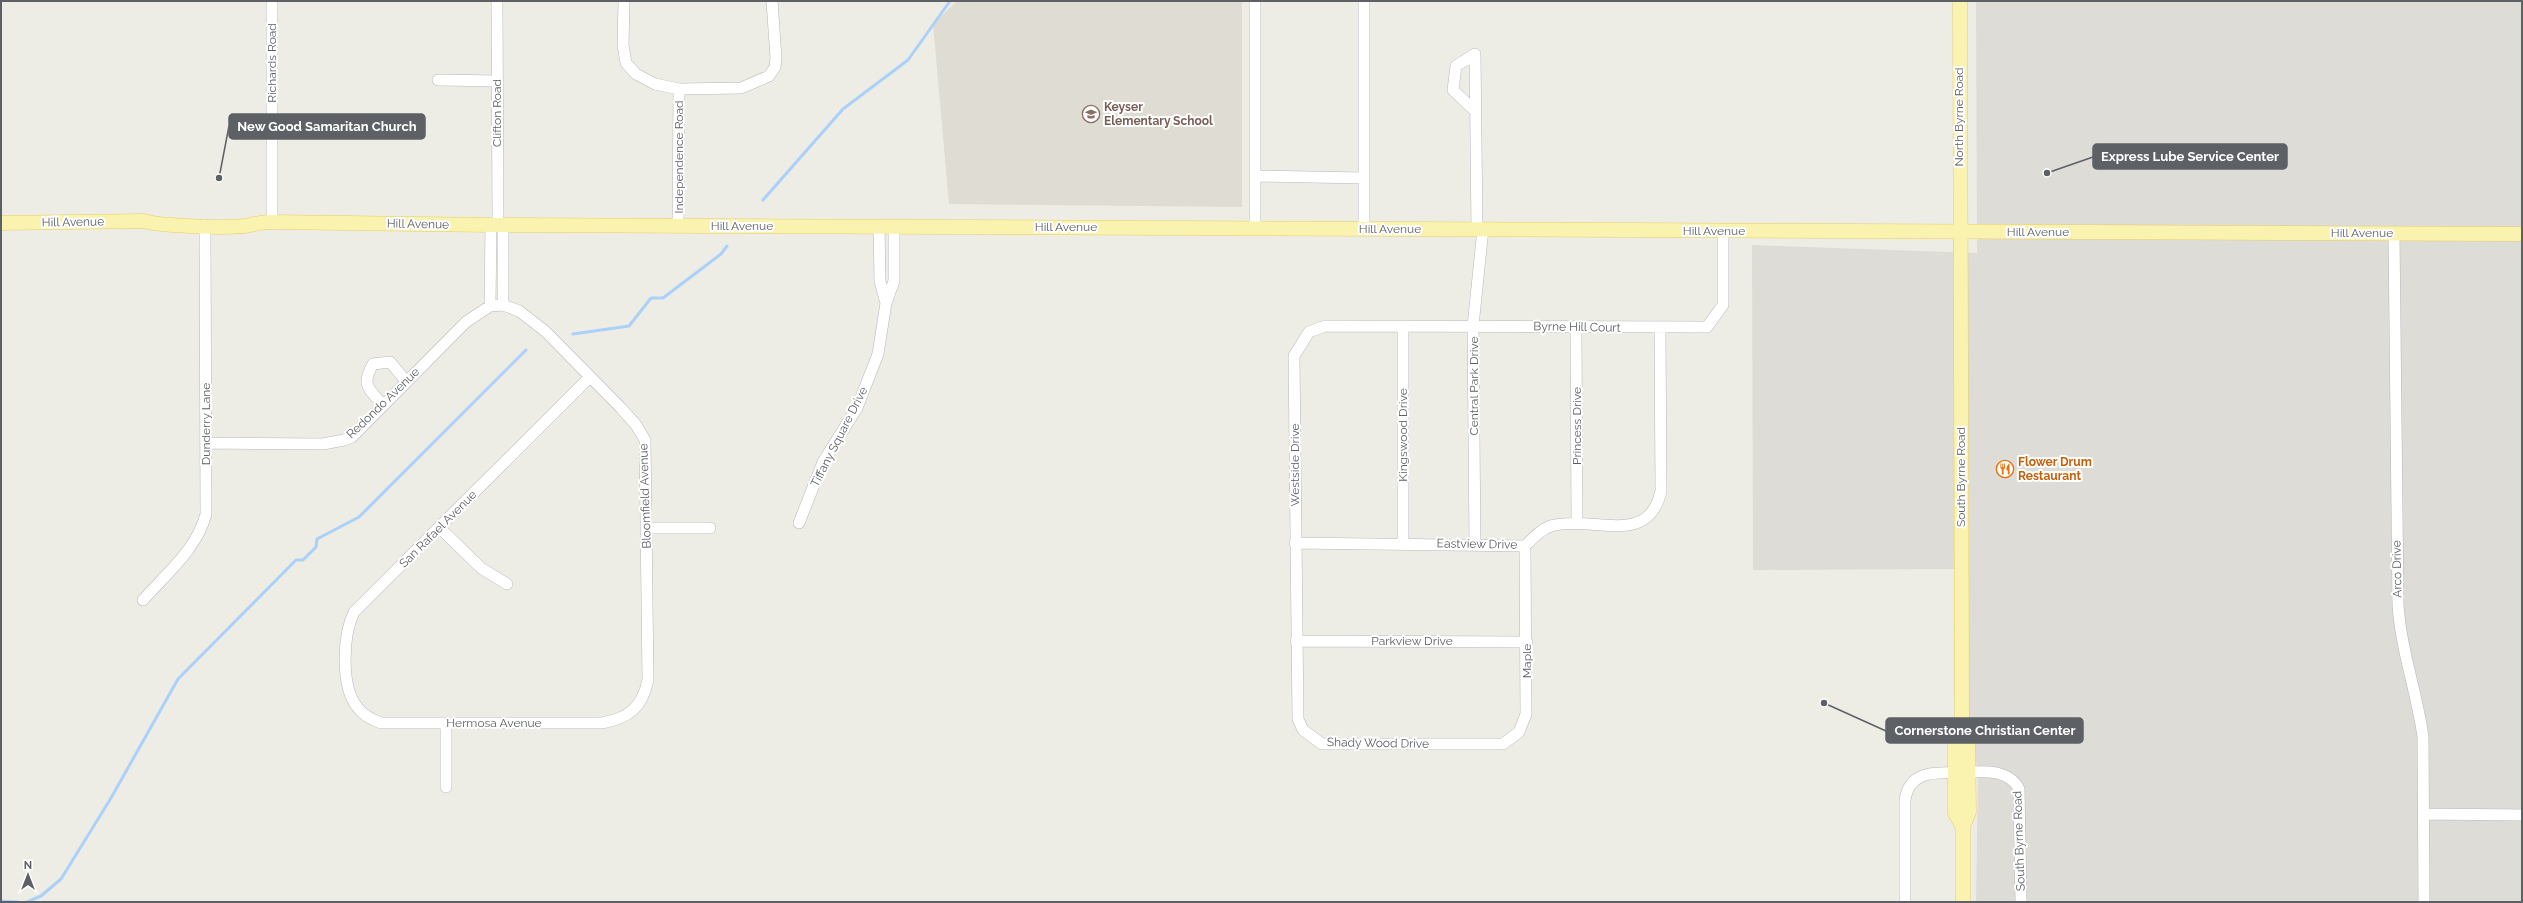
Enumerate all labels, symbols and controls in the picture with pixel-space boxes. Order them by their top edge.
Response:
street label: Richards Road [265,23,279,103]
street label: North Byrne Road [1952,67,1966,167]
street label: Clifton Road [490,79,504,147]
place label: Keyser Elementary School [1104,100,1213,128]
street label: Independence Road [672,101,686,213]
school or university icon: Keyser Elementary School [1081,104,1101,124]
callout: New Good Samaritan Church [229,114,425,139]
text: New Good Samaritan Church [237,119,417,134]
callout: Express Lube Service Center [2093,144,2287,169]
text: Express Lube Service Center [2101,149,2279,164]
street label: Hill Avenue [42,214,104,230]
street label: Hill Avenue [387,216,449,232]
street label: Hill Avenue [711,219,773,233]
street label: Hill Avenue [1035,220,1097,234]
street label: Hill Avenue [1359,222,1421,236]
street label: Hill Avenue [1683,224,1745,238]
street label: Hill Avenue [2007,225,2069,239]
street label: Hill Avenue [2331,226,2393,240]
street label: Byrne Hill Court [1533,319,1621,335]
street label: Central Park Drive [1467,336,1481,436]
street label: Redondo Avenue [344,365,422,441]
street label: Dunderry Lane [199,383,213,465]
street label: Tiffany Square Drive [808,385,870,489]
street label: Princess Drive [1570,387,1584,465]
street label: Kingswood Drive [1396,388,1410,482]
street label: Westside Drive [1288,423,1302,507]
street label: South Byrne Road [1954,427,1968,527]
street label: Bloomfield Avenue [636,443,654,549]
place label: Flower Drum Restaurant [2018,455,2092,483]
restaurant icon: Flower Drum Restaurant [1995,459,2015,479]
street label: San Rafael Avenue [397,488,479,570]
street label: Eastview Drive [1437,536,1517,552]
street label: Arco Drive [2389,540,2405,598]
street label: Parkview Drive [1371,634,1453,648]
street label: Maple [1520,644,1534,678]
street label: Hermosa Avenue [446,716,542,730]
callout: Cornerstone Christian Center [1886,718,2083,743]
text: Cornerstone Christian Center [1895,723,2075,738]
street label: Shady Wood Drive [1327,735,1429,751]
street label: South Byrne Road [2010,791,2028,891]
north arrow [8,855,48,895]
text: N [24,859,32,872]

